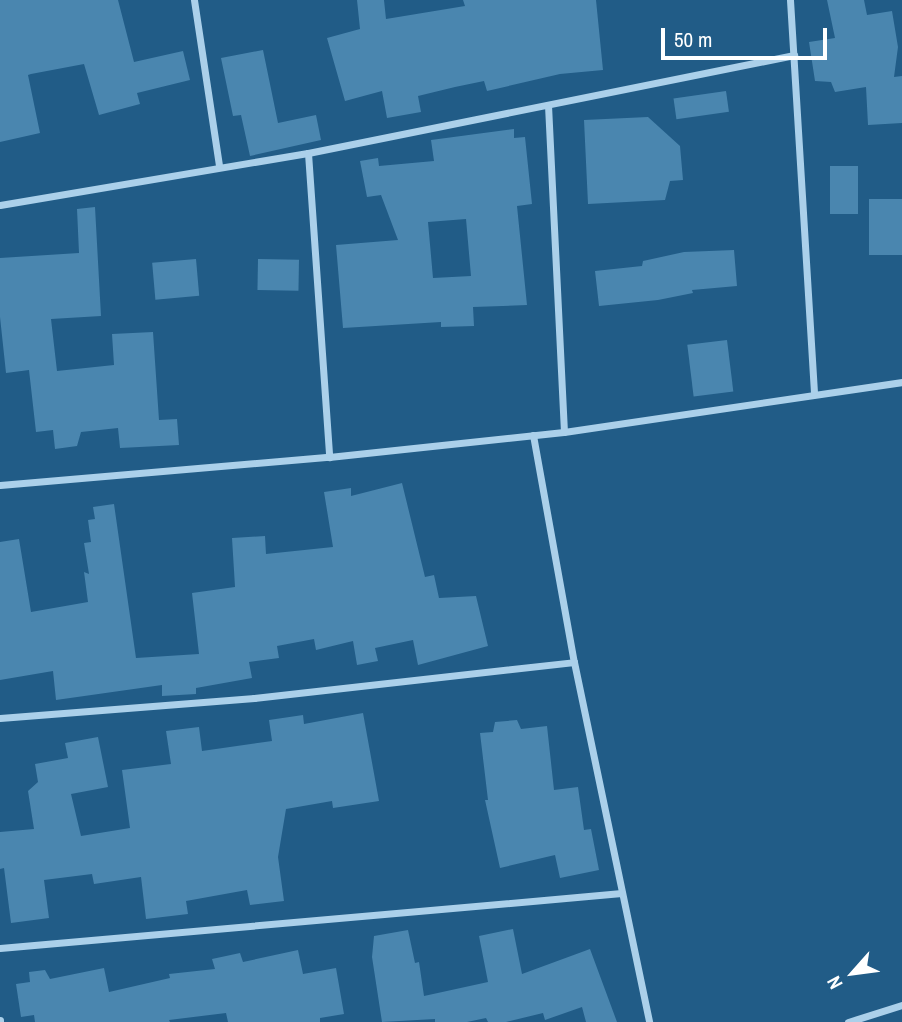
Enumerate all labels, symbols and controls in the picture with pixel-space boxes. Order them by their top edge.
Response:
scale bar [664,14,830,58]
text: 50 m [674,25,712,54]
north arrow [818,938,888,1008]
text: N [820,972,849,994]

